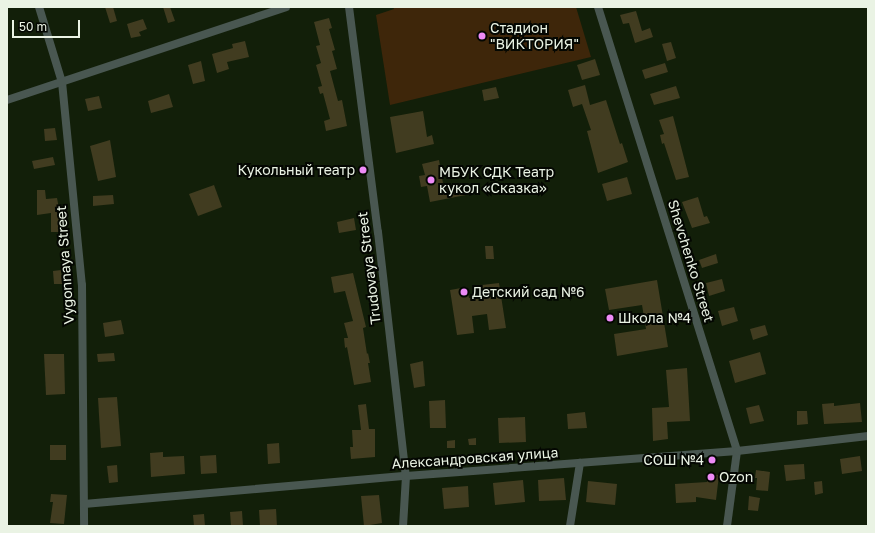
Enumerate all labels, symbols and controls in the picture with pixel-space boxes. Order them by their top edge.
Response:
scale bar [14,12,82,38]
text: 50 m [19,19,47,34]
place label: Стадион "ВИКТОРИЯ" [490,20,579,52]
marker: Стадион "ВИКТОРИЯ" [477,31,487,41]
place label: Кукольный театр [237,162,355,178]
place label: МБУК СДК Театр кукол «Сказка» [439,164,554,196]
marker: Кукольный театр [358,165,368,175]
marker: МБУК СДК Театр кукол «Сказка» [426,175,436,185]
street label: Shevchenko Street [664,198,718,324]
street label: Vygonnaya Street [52,205,78,325]
street label: Trudovaya Street [354,211,384,325]
place label: Детский сад №6 [472,284,584,300]
marker: Детский сад №6 [459,287,469,297]
place label: Школа №4 [618,310,691,326]
marker: Школа №4 [605,313,615,323]
street label: Александровская улица [391,444,559,472]
place label: СОШ №4 [643,452,704,468]
marker: СОШ №4 [707,455,717,465]
place label: Ozon [719,469,753,485]
marker: Ozon [706,472,716,482]

